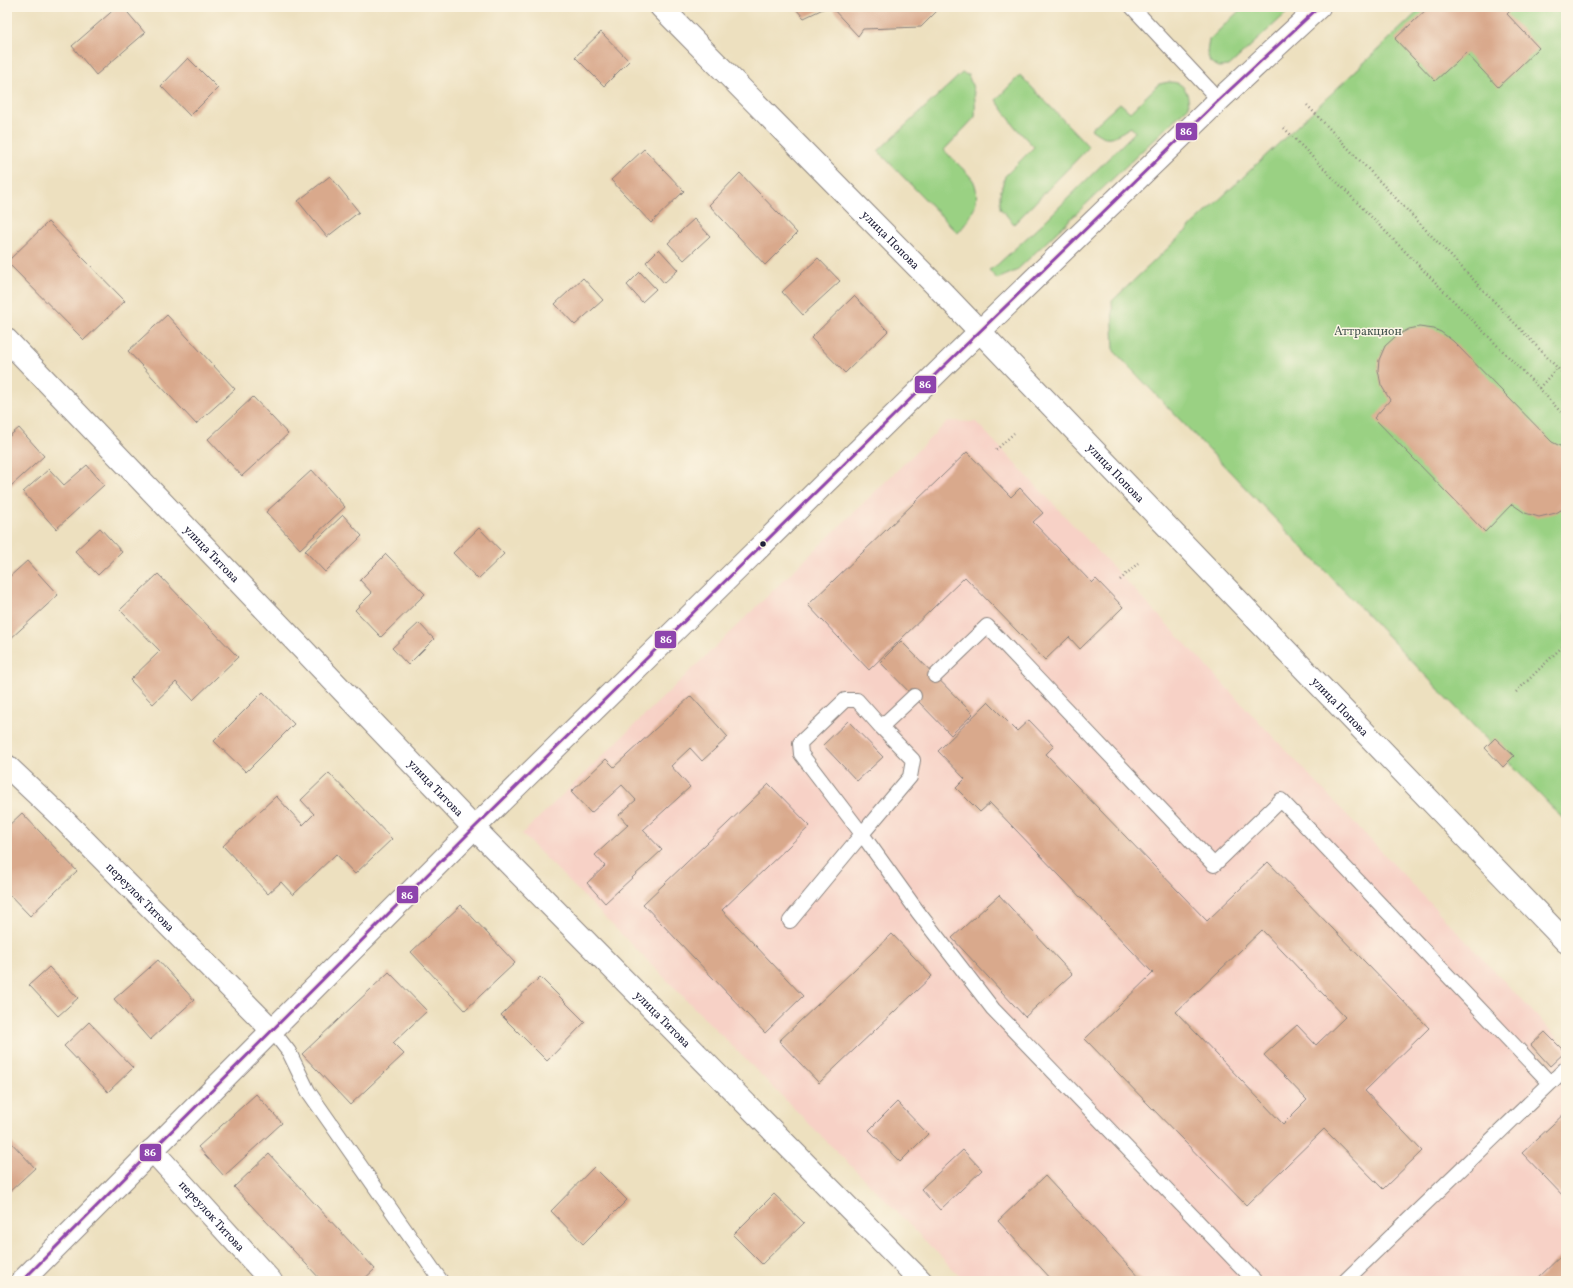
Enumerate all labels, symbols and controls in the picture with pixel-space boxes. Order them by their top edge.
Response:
line badge: 86 [1175,122,1198,141]
text: 86 [1180,125,1192,140]
street label: улица Попова [857,208,922,273]
park label: Аттракцион [1334,324,1402,340]
line badge: 86 [914,375,937,394]
text: 86 [919,378,931,393]
street label: улица Попова [1083,440,1147,507]
street label: улица Титова [180,522,242,587]
unlabelled marker [758,539,768,549]
line badge: 86 [654,630,677,649]
text: 86 [660,633,672,648]
street label: улица Попова [1307,674,1372,740]
street label: улица Титова [404,756,466,821]
street label: переулок Титова [102,860,177,936]
line badge: 86 [396,885,419,904]
text: 86 [401,889,413,904]
street label: улица Титова [630,988,694,1052]
line badge: 86 [139,1143,162,1162]
text: 86 [144,1146,156,1161]
street label: переулок Титова [175,1177,248,1256]

